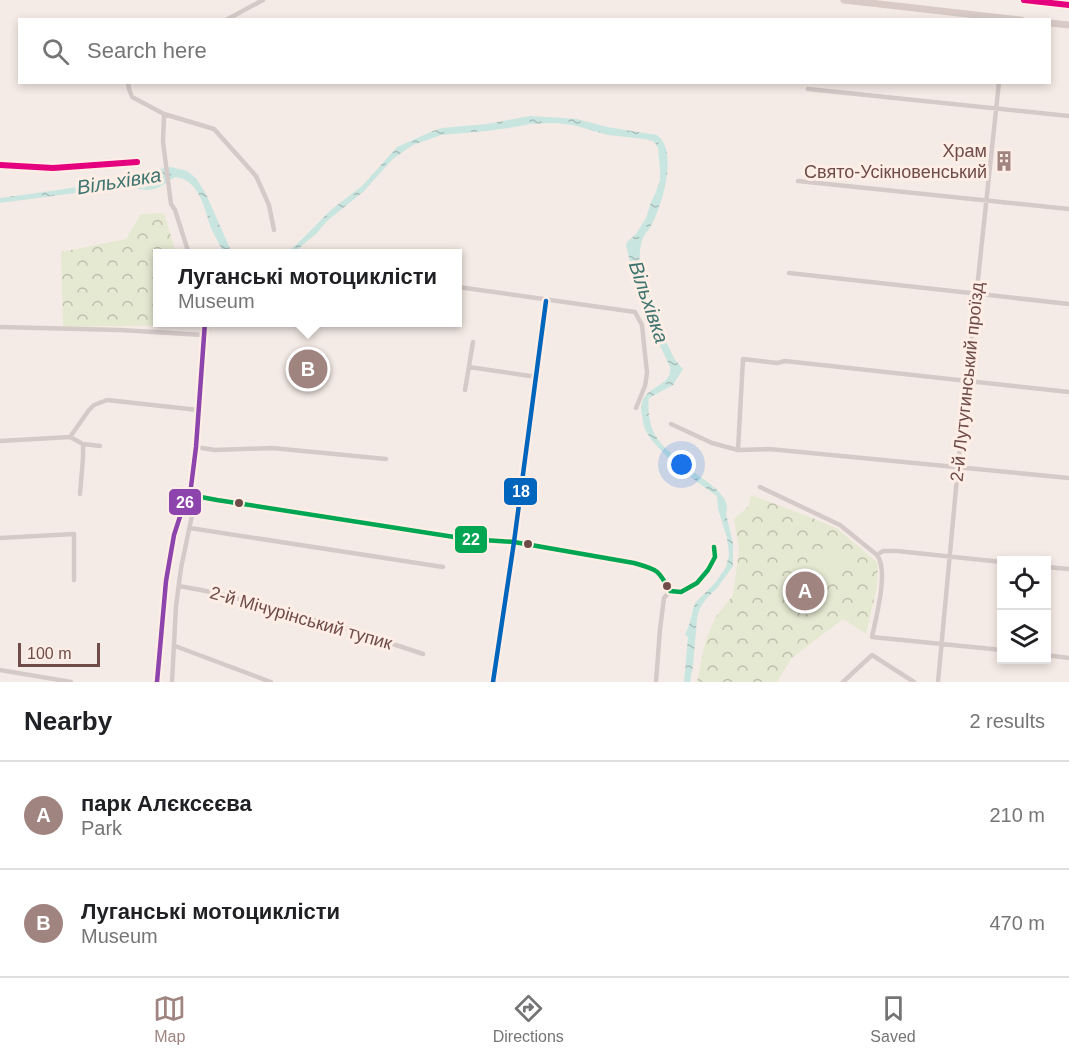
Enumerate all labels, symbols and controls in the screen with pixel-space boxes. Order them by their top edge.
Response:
search box [18,18,1051,84]
icon: search [39,35,72,68]
text: Search here [87,38,207,63]
place label: Храм Свято-Усікновенський [804,141,987,182]
building icon: Храм Свято-Усікновенський [992,149,1016,173]
water label: Вільхівка [75,163,163,199]
popup [153,249,462,327]
water label: Вільхівка [625,258,673,346]
text: Луганські мотоциклісти [178,264,437,289]
street label: 2-й Лутугинський проїзд [947,281,987,483]
text: Museum [178,290,255,312]
pin: B [288,346,328,392]
your location [667,450,696,479]
line badge: 18 [503,477,538,506]
text: 18 [512,483,530,500]
line badge: 26 [168,488,202,516]
text: 26 [176,494,194,511]
unlabelled marker [233,497,245,509]
line badge: 22 [454,525,488,554]
text: 22 [462,531,480,548]
unlabelled marker [522,538,534,550]
map controls [997,556,1051,664]
button: locate [997,556,1051,610]
pin: A [786,568,824,614]
unlabelled marker [661,580,673,592]
street label: 2-й Мічурінський тупик [208,582,395,654]
button: layers [997,610,1051,664]
scale bar [18,640,100,668]
text: 100 m [27,645,71,662]
text: Nearby [24,706,112,736]
text: 2 results [969,710,1045,732]
text: парк Алєксєєва [81,791,252,816]
text: A [36,804,51,826]
text: 210 m [989,804,1045,826]
text: Park [81,817,122,839]
text: Луганські мотоциклісти [81,899,340,924]
text: B [36,912,51,934]
text: 470 m [989,912,1045,934]
text: Museum [81,925,158,947]
tab: Map [153,992,186,1046]
tab: Directions [493,992,564,1046]
tab: Saved [870,992,916,1046]

